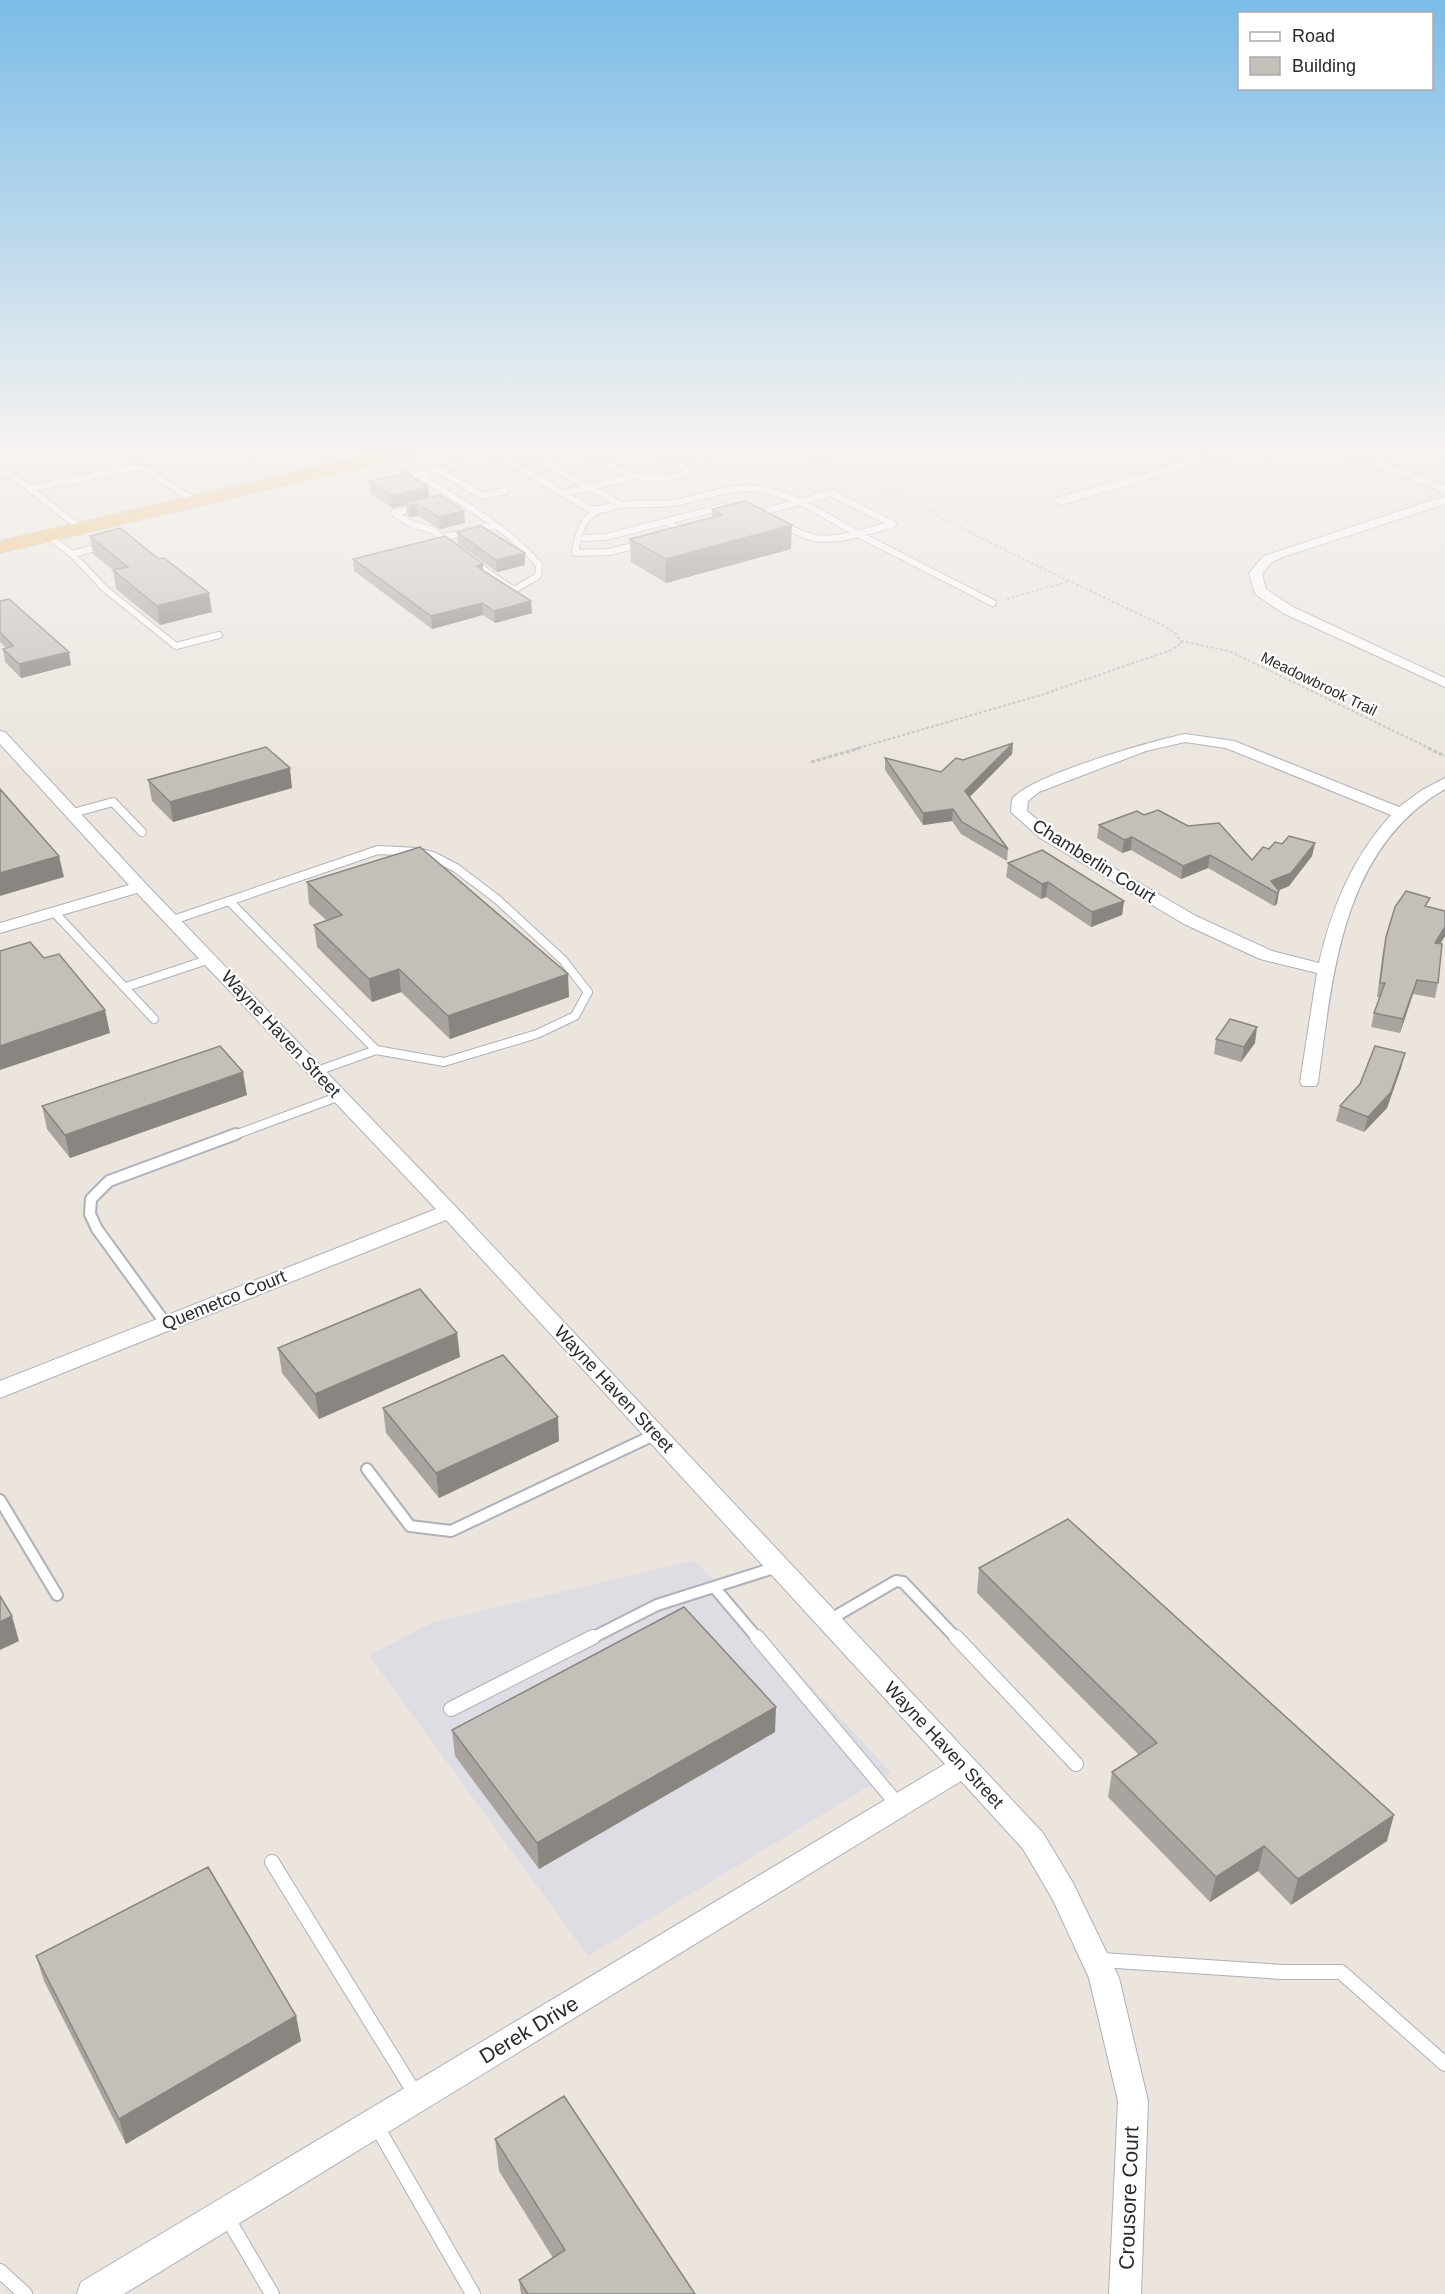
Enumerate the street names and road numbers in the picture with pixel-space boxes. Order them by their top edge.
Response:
street label: Meadowbrook Trail [1259,648,1380,719]
street label: Chamberlin Court [1029,815,1159,907]
street label: Wayne Haven Street [217,967,345,1101]
street label: Quemetco Court [159,1266,289,1334]
street label: Wayne Haven Street [550,1322,678,1456]
street label: Wayne Haven Street [880,1678,1008,1812]
street label: Derek Drive [475,1991,582,2068]
street label: Crousore Court [1115,2126,1143,2270]

